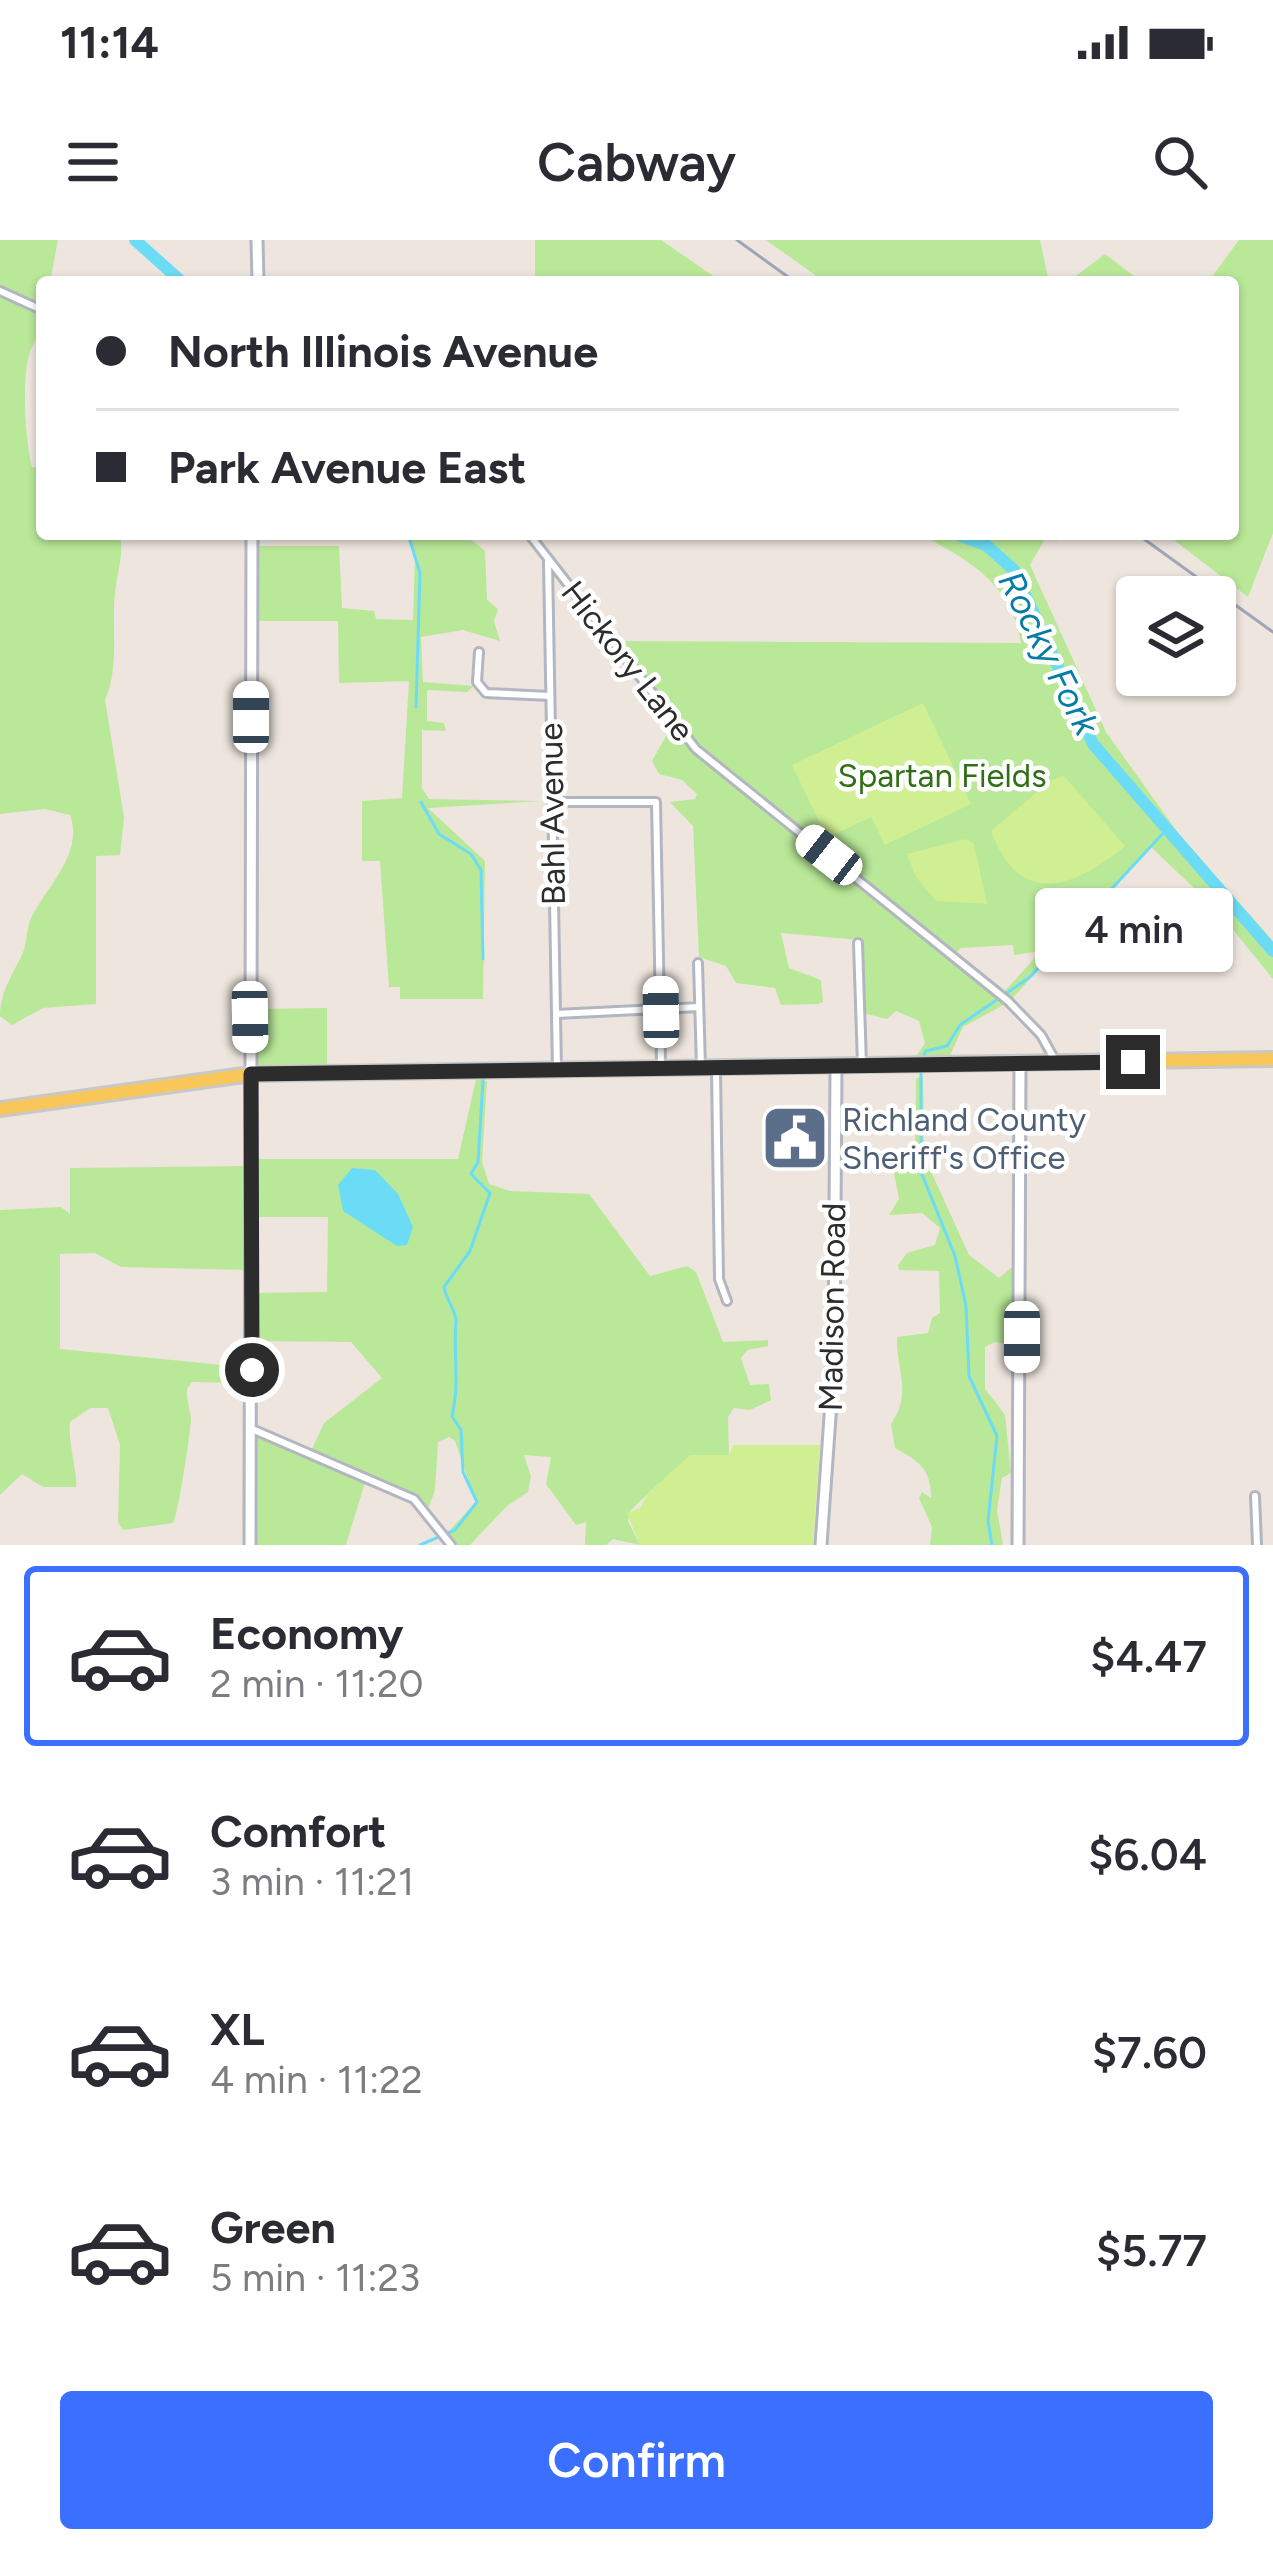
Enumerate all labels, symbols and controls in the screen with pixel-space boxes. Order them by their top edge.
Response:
text: 11:14 [60,15,159,69]
icon: menu [60,129,126,195]
icon: search [1147,129,1213,195]
text: Cabway [537,130,736,195]
text: North Illinois Avenue [168,324,598,378]
text: Park Avenue East [168,440,526,494]
water label: Rocky Fork [989,564,1109,744]
street label: Hickory Lane [553,573,703,749]
map controls [1116,576,1236,696]
button: layers [1116,576,1236,696]
car [233,681,269,753]
street label: Bahl Avenue [531,722,573,906]
park label: Spartan Fields [837,756,1047,795]
car [790,819,868,891]
callout: 4 min [1034,888,1232,972]
text: 4 min [1084,906,1184,953]
car [642,976,680,1048]
car [231,981,269,1053]
route end [1106,1035,1160,1089]
place label: Richland County Sheriff's Office [842,1100,1087,1177]
public building icon: Richland County Sheriff's Office [760,1103,830,1173]
street label: Madison Road [811,1202,853,1412]
car [1004,1301,1040,1373]
route start [225,1343,279,1397]
icon: car [66,1602,174,1710]
text: Economy [210,1606,403,1660]
text: $4.47 [1090,1629,1207,1683]
text: 2 min · 11:20 [210,1660,424,1707]
icon: car [66,1800,174,1908]
text: Comfort [210,1804,386,1858]
text: $6.04 [1088,1827,1207,1881]
text: 3 min · 11:21 [210,1858,414,1905]
icon: car [66,1998,174,2106]
text: XL [210,2002,265,2056]
text: $7.60 [1092,2025,1207,2079]
text: 4 min · 11:22 [210,2056,423,2103]
icon: car [66,2196,174,2304]
text: Green [210,2200,336,2254]
text: $5.77 [1096,2223,1207,2277]
text: 5 min · 11:23 [210,2254,420,2301]
button: Confirm [60,2391,1213,2529]

